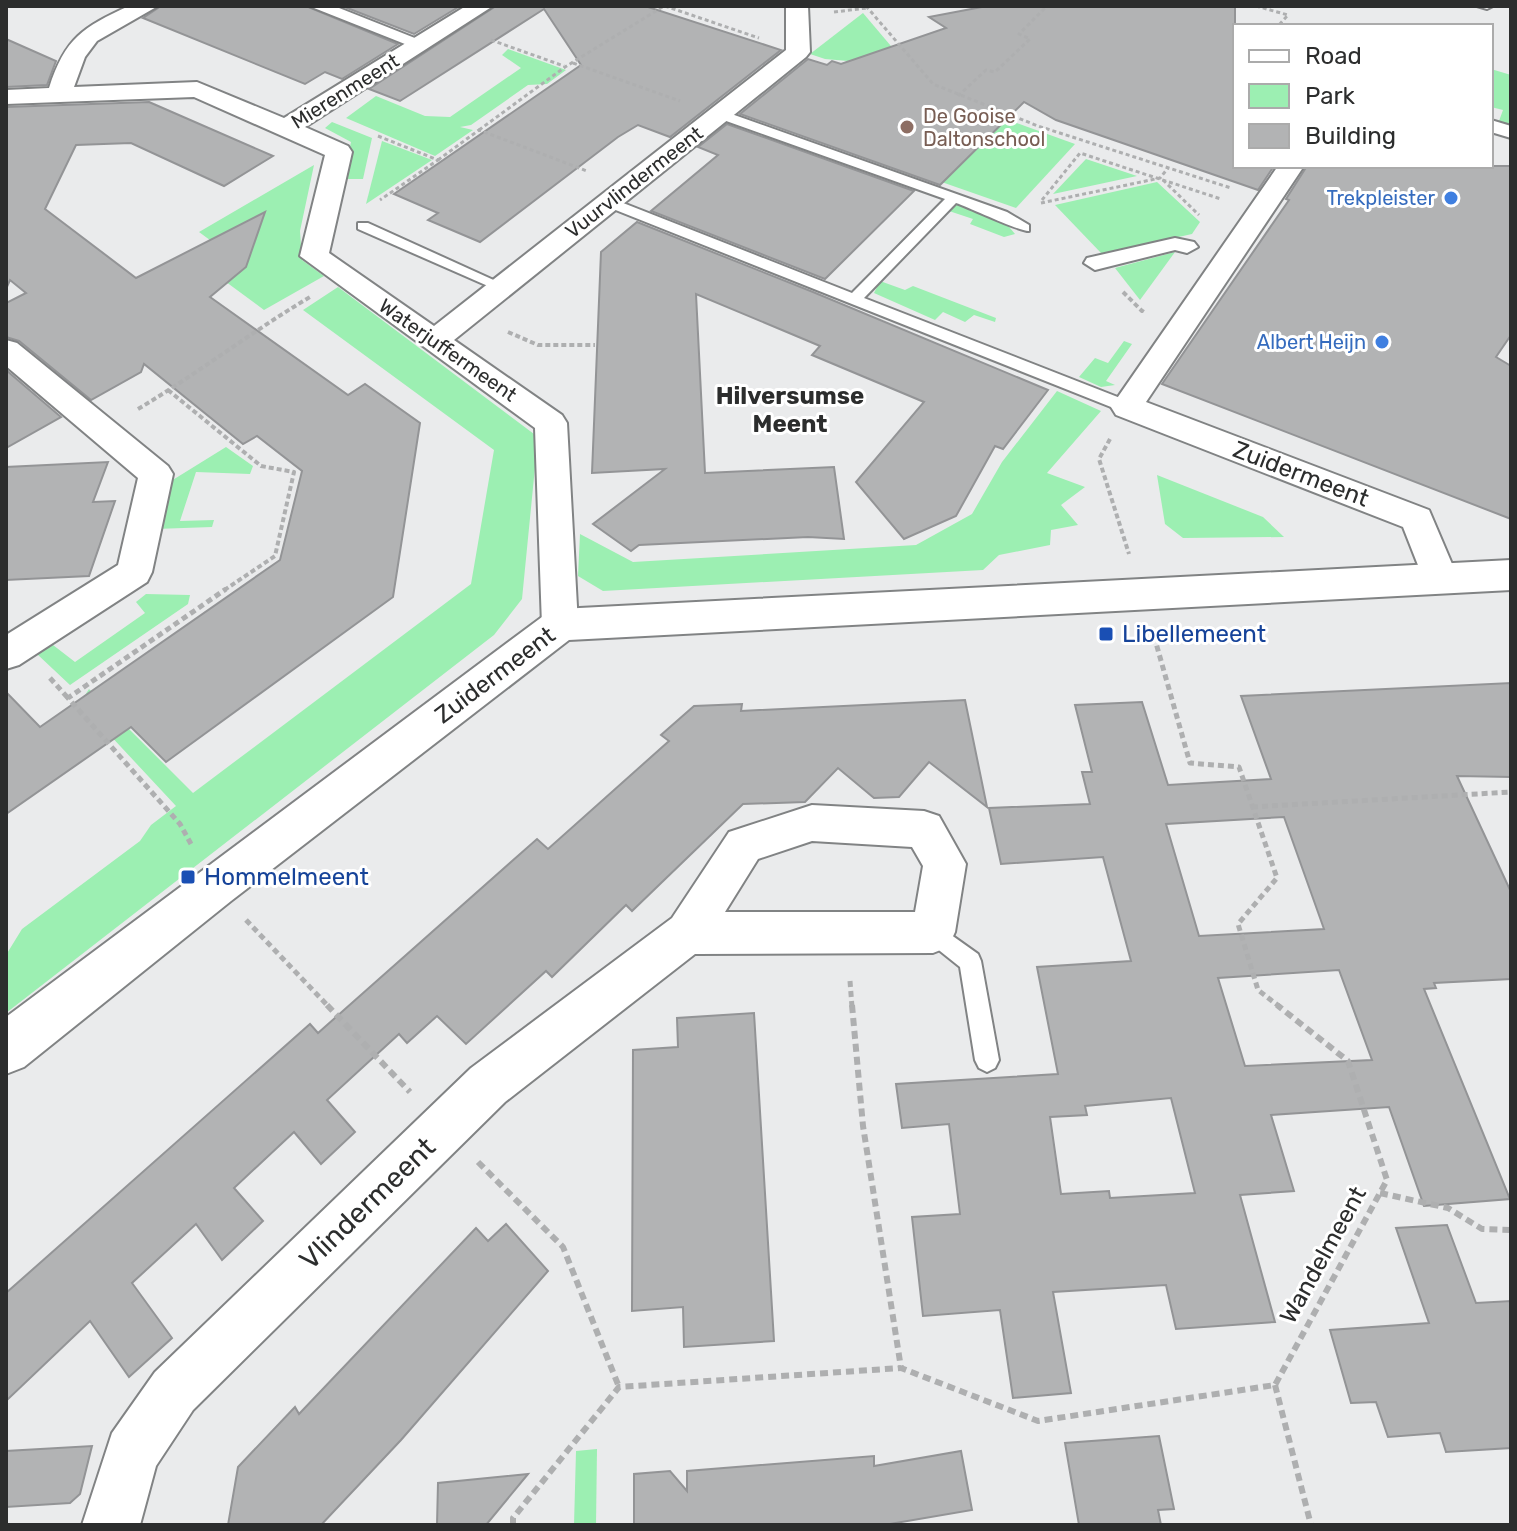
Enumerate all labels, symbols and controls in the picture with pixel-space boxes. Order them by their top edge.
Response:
legend [1233,24,1493,168]
text: Road [1305,42,1362,70]
street label: Mierenmeent [287,48,404,134]
text: Park [1305,82,1356,110]
place label: De Gooise Daltonschool [923,104,1045,151]
marker: De Gooise Daltonschool [898,118,916,136]
street label: Vuurvlindermeent [561,121,708,243]
text: Building [1305,122,1396,150]
place label: Trekpleister [1326,186,1435,210]
marker: Trekpleister [1442,189,1460,207]
street label: Waterjuffermeent [374,294,522,407]
place label: Albert Heijn [1257,330,1366,354]
marker: Albert Heijn [1373,333,1391,351]
district label: Hilversumse Meent [716,382,864,438]
street label: Zuidermeent [1229,435,1373,513]
place label: Libellemeent [1122,620,1266,648]
street label: Zuidermeent [429,621,561,729]
marker: Libellemeent [1097,625,1115,643]
place label: Hommelmeent [204,863,369,891]
marker: Hommelmeent [179,868,197,886]
street label: Vlindermeent [293,1130,442,1276]
street label: Wandelmeent [1274,1182,1372,1328]

